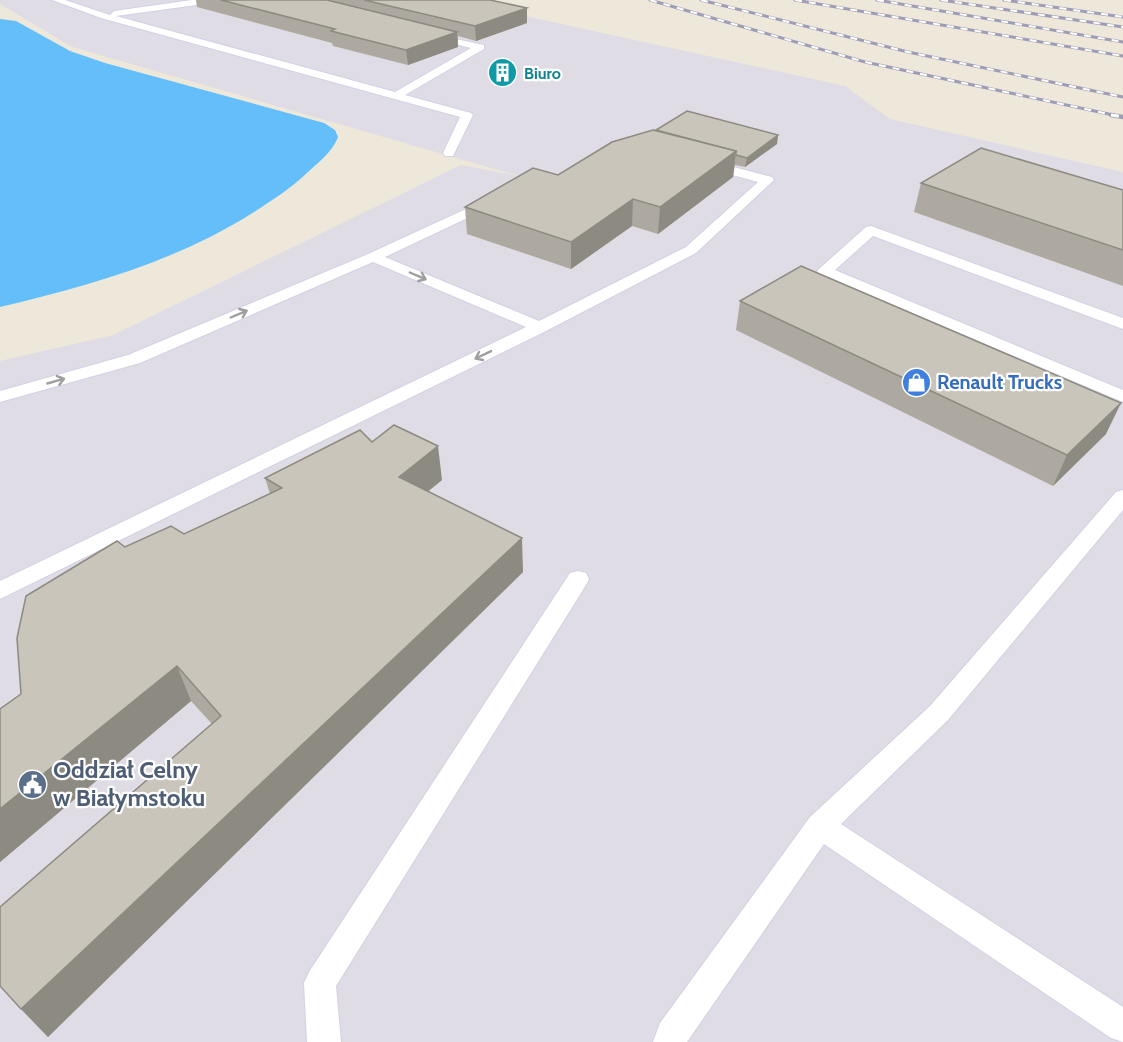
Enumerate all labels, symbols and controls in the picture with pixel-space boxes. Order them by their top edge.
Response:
building icon: Biuro [487,57,519,89]
place label: Biuro [524,64,561,83]
one-way arrow [409,271,427,282]
one-way arrow [229,308,248,319]
one-way arrow [475,349,493,361]
shop icon: Renault Trucks [900,366,932,398]
place label: Renault Trucks [937,370,1062,394]
one-way arrow [46,375,65,386]
place label: Oddział Celny w Białymstoku [53,755,205,812]
public building icon: Oddział Celny w Białymstoku [16,768,48,800]

